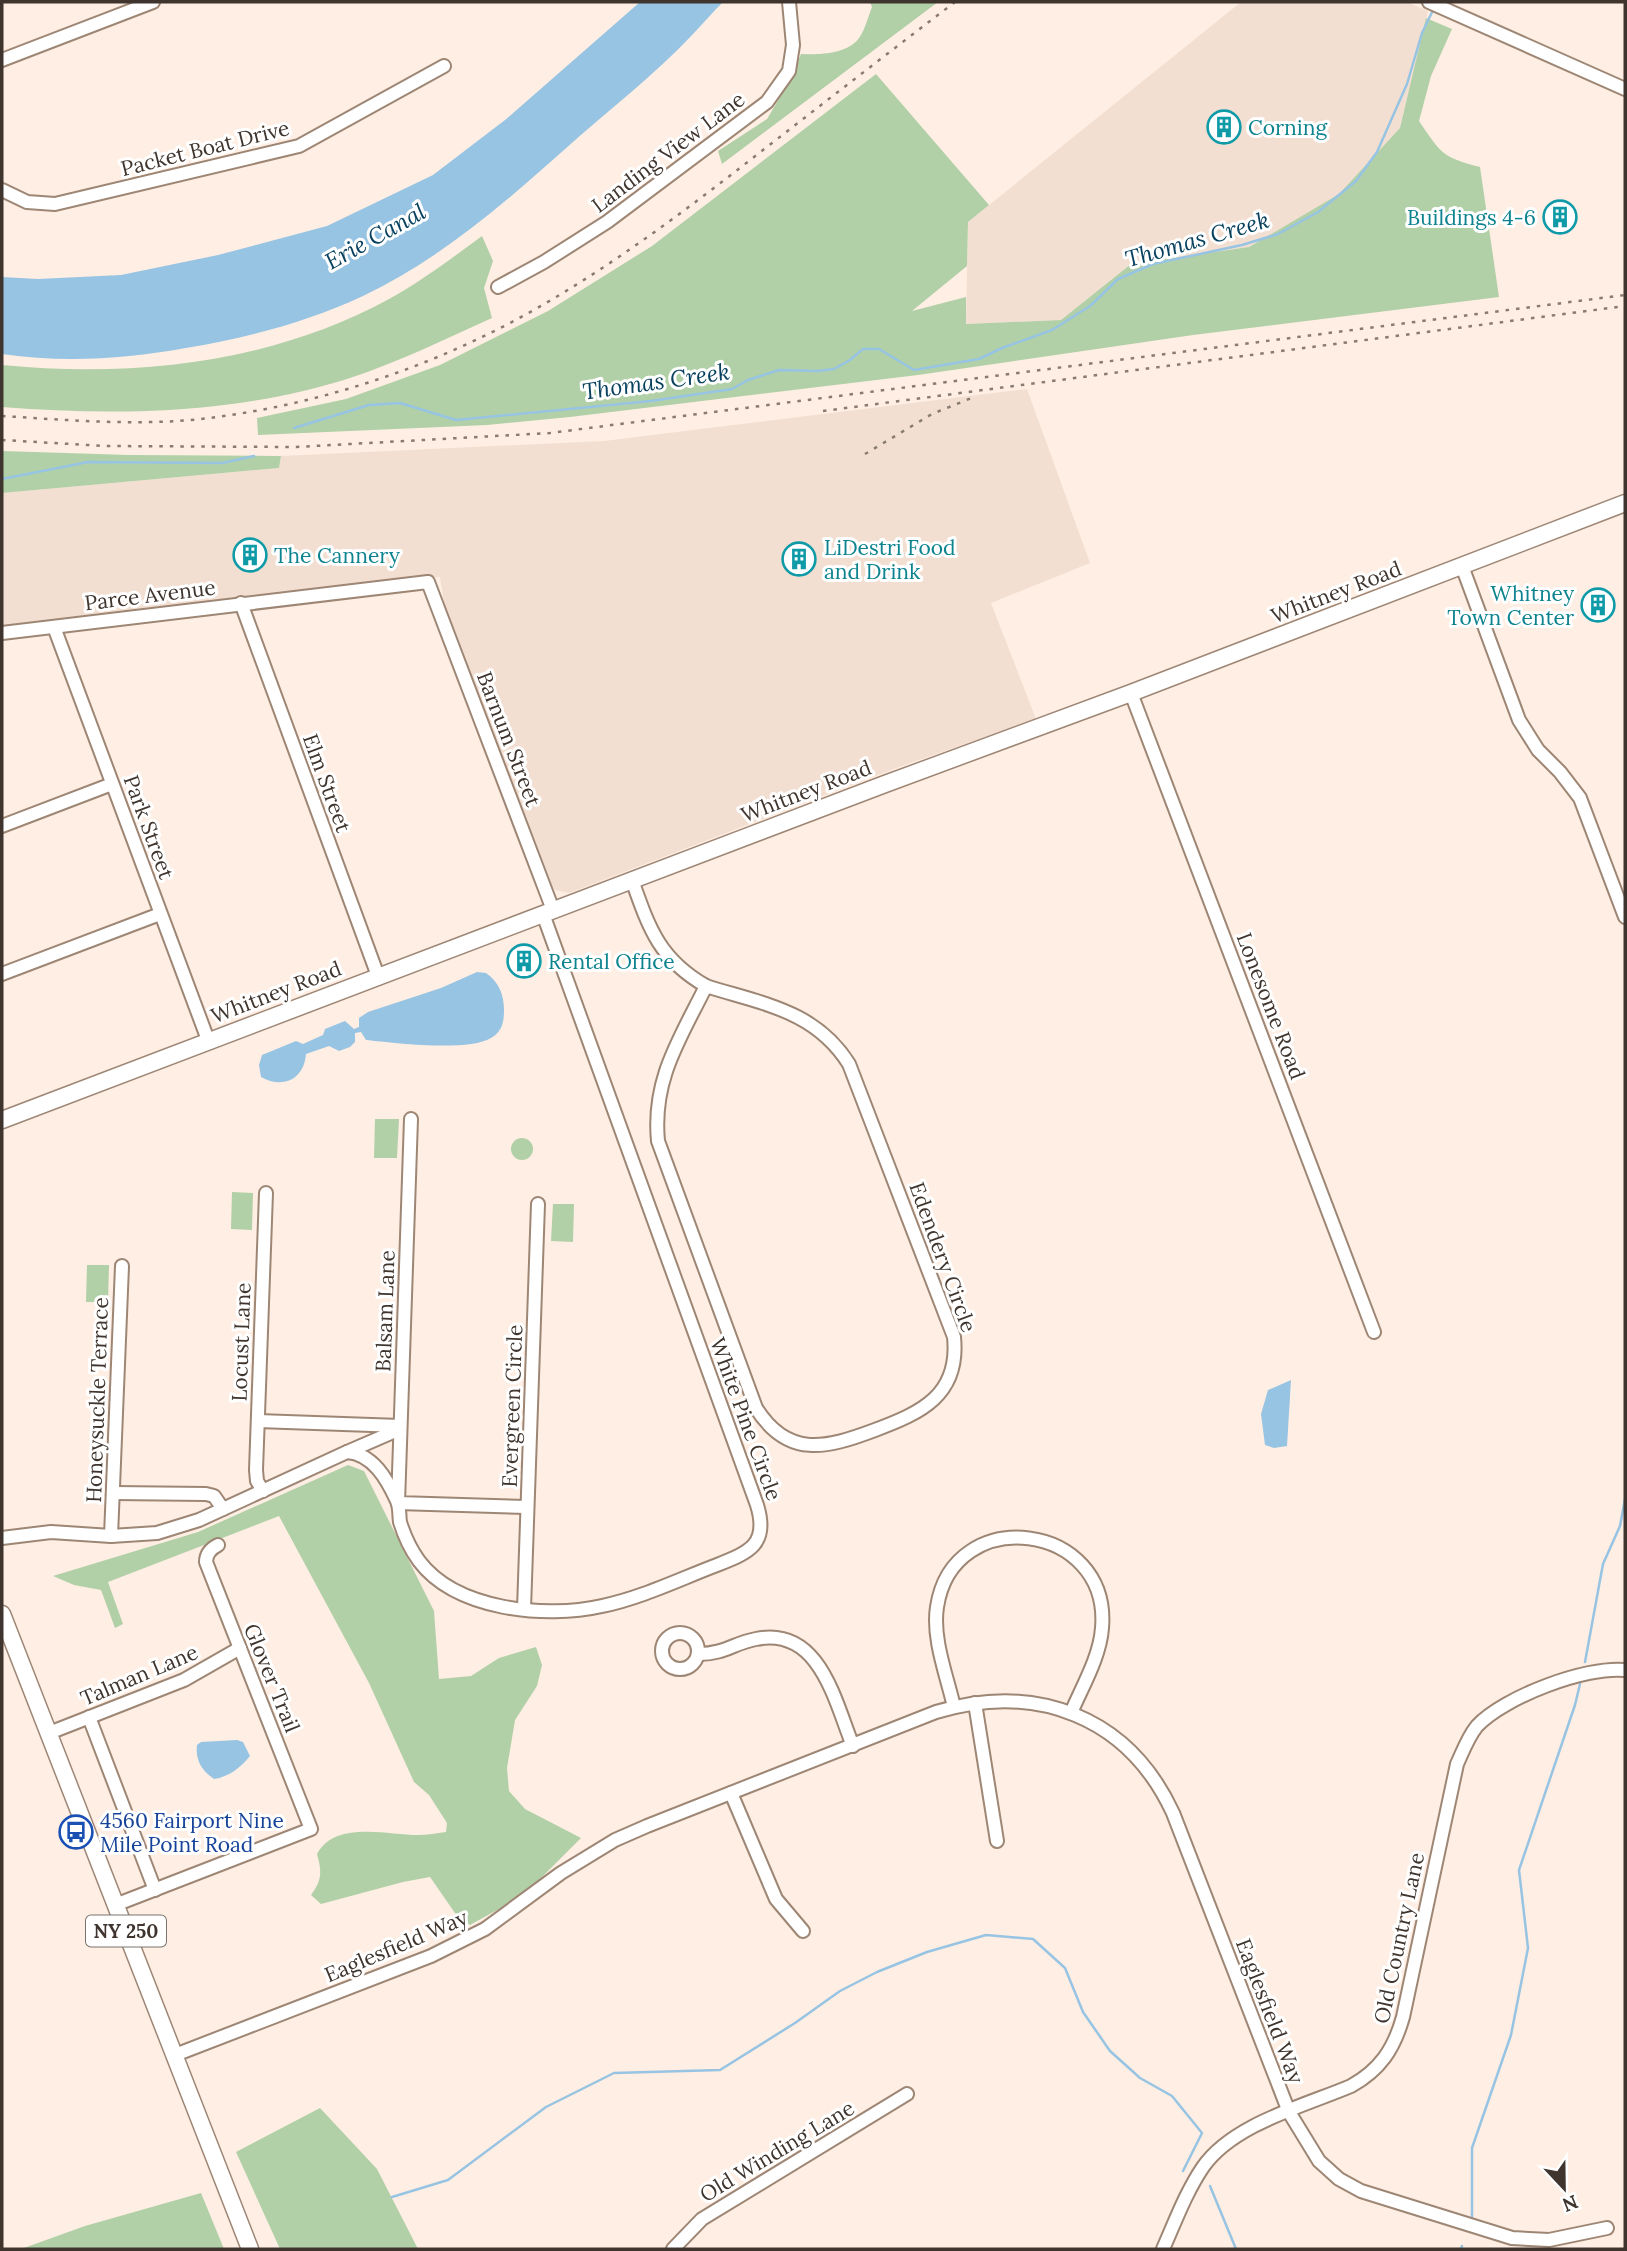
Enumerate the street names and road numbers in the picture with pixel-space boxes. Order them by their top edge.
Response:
street label: Landing View Lane [586,86,750,218]
street label: Packet Boat Drive [118,114,292,182]
street label: Whitney Road [1267,555,1405,629]
street label: Parce Avenue [83,574,217,616]
street label: Barnum Street [471,668,547,811]
street label: Elm Street [297,730,358,837]
street label: Whitney Road [737,754,875,828]
street label: Park Street [118,771,181,884]
street label: Lonesome Road [1231,929,1311,1083]
street label: Whitney Road [207,955,345,1029]
street label: Edendery Circle [903,1178,983,1336]
street label: Balsam Lane [369,1250,401,1372]
street label: Locust Lane [225,1282,257,1402]
street label: Honeysuckle Terrace [80,1297,114,1503]
street label: Evergreen Circle [496,1324,528,1488]
street label: White Pine Circle [704,1334,788,1504]
street label: Glover Trail [238,1620,306,1736]
street label: Talman Lane [76,1638,202,1712]
street label: Old Country Lane [1368,1850,1430,2026]
street label: Eaglesfield Way [320,1904,472,1988]
road number: NY 250 [86,1915,166,1946]
street label: Eaglesfield Way [1230,1935,1310,2087]
street label: Old Winding Lane [695,2094,859,2208]

